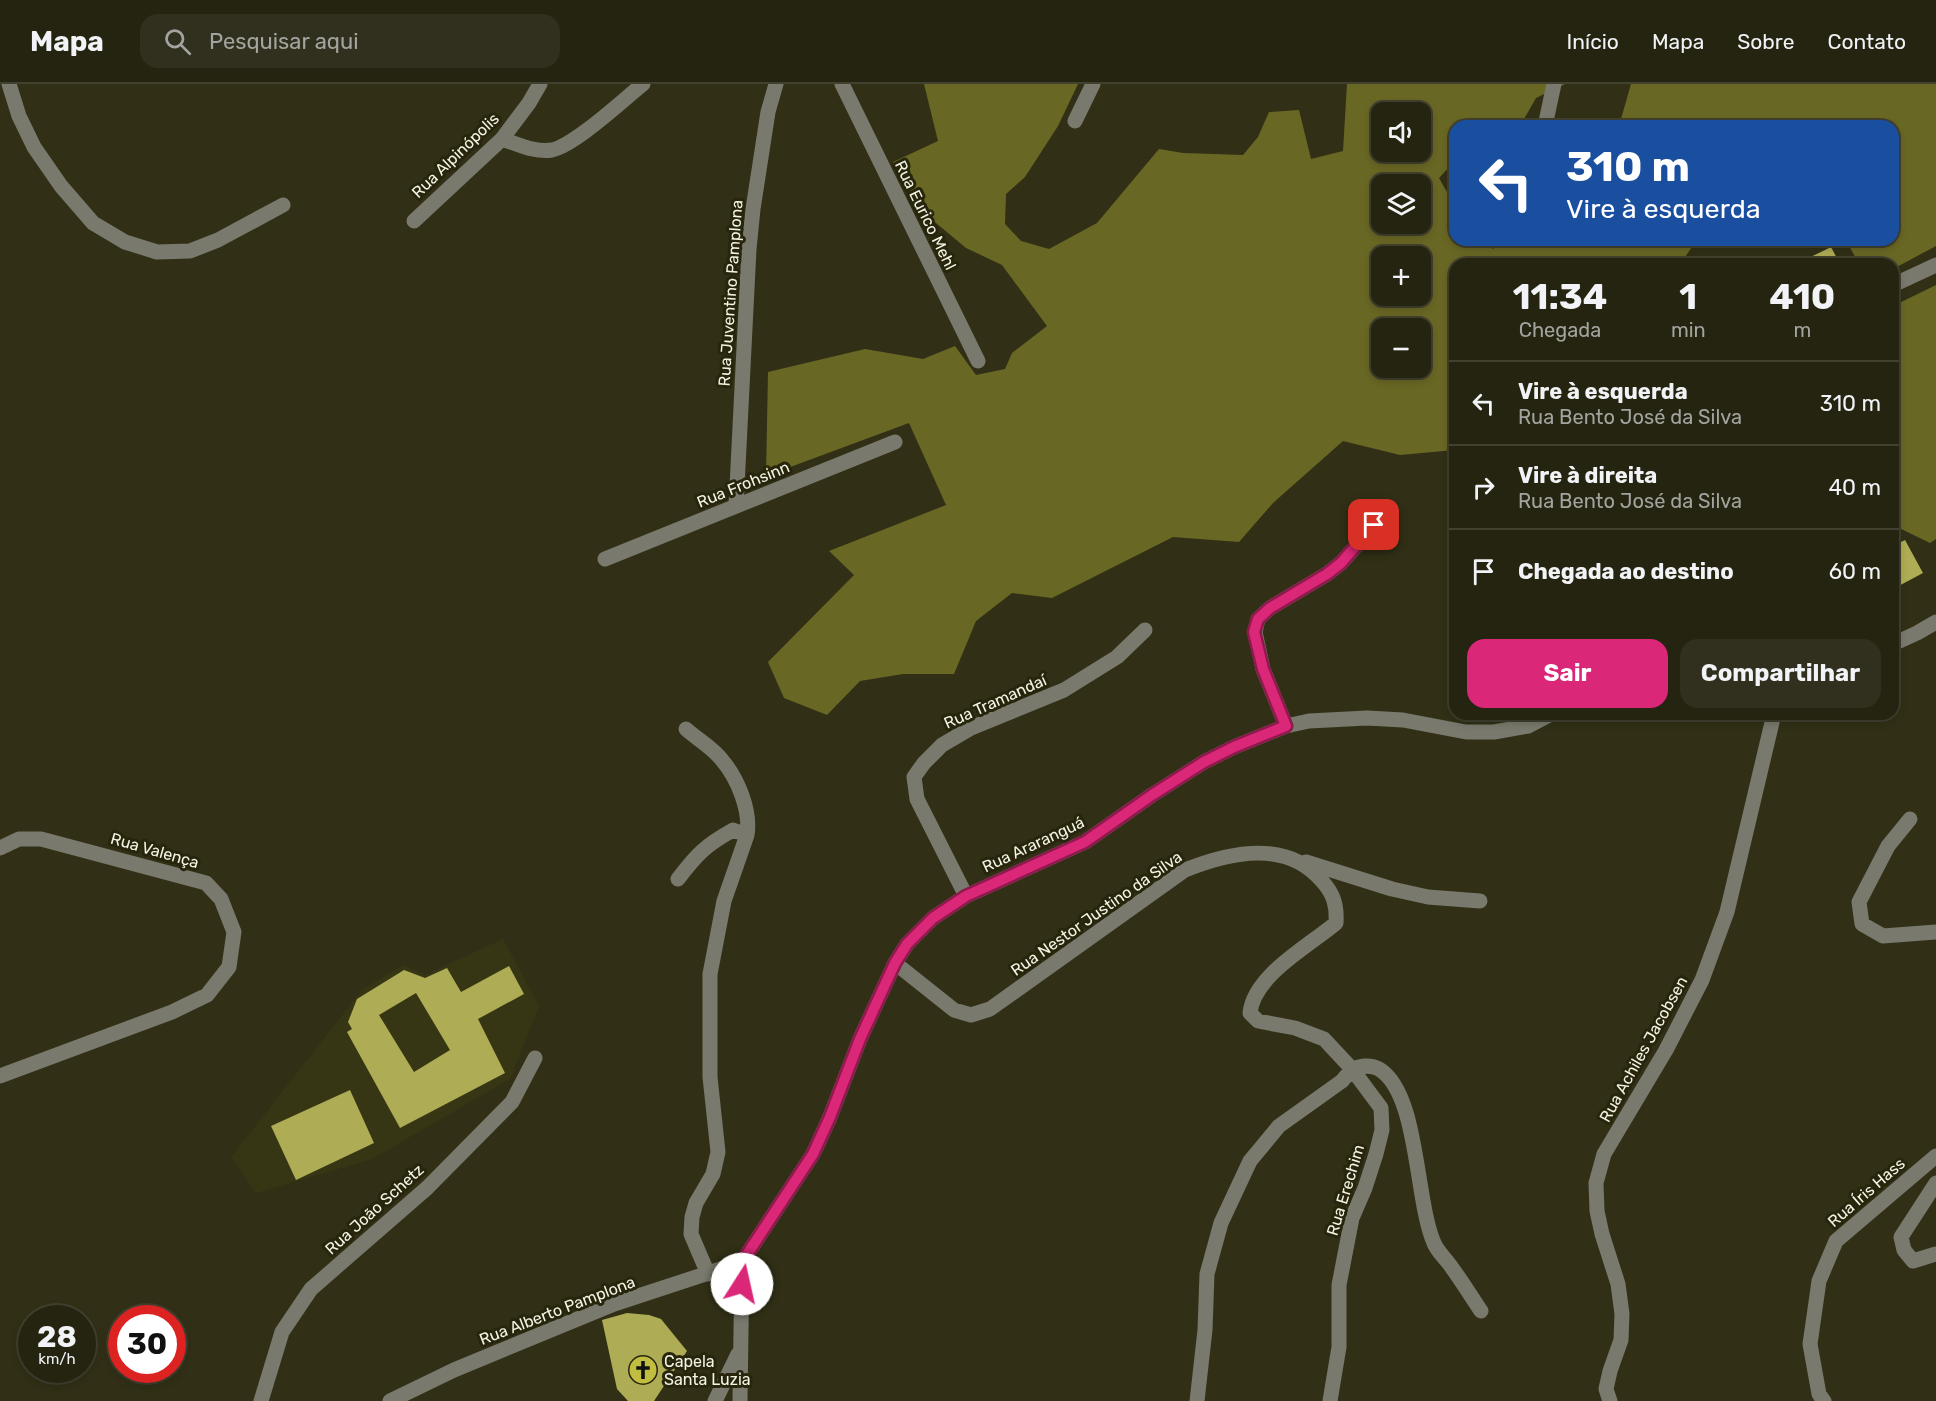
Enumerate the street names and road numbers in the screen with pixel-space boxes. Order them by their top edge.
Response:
street label: Rua Alpinópolis [408,109,503,202]
street label: Rua Eurico Mehl [891,157,960,273]
street label: Rua Juventino Pamplona [715,199,746,387]
street label: Rua Frohsinn [694,457,792,512]
street label: Rua Tramandaí [941,670,1050,733]
street label: Rua Araranguá [979,813,1087,876]
street label: Rua Valença [108,829,201,872]
street label: Rua Nestor Justino da Silva [1007,847,1185,980]
street label: Rua Achiles Jacobsen [1595,973,1691,1125]
street label: Rua Erechim [1323,1142,1368,1238]
street label: Rua Íris Hass [1824,1154,1909,1231]
street label: Rua João Schetz [321,1160,427,1259]
street label: Rua Alberto Pamplona [477,1272,638,1349]

